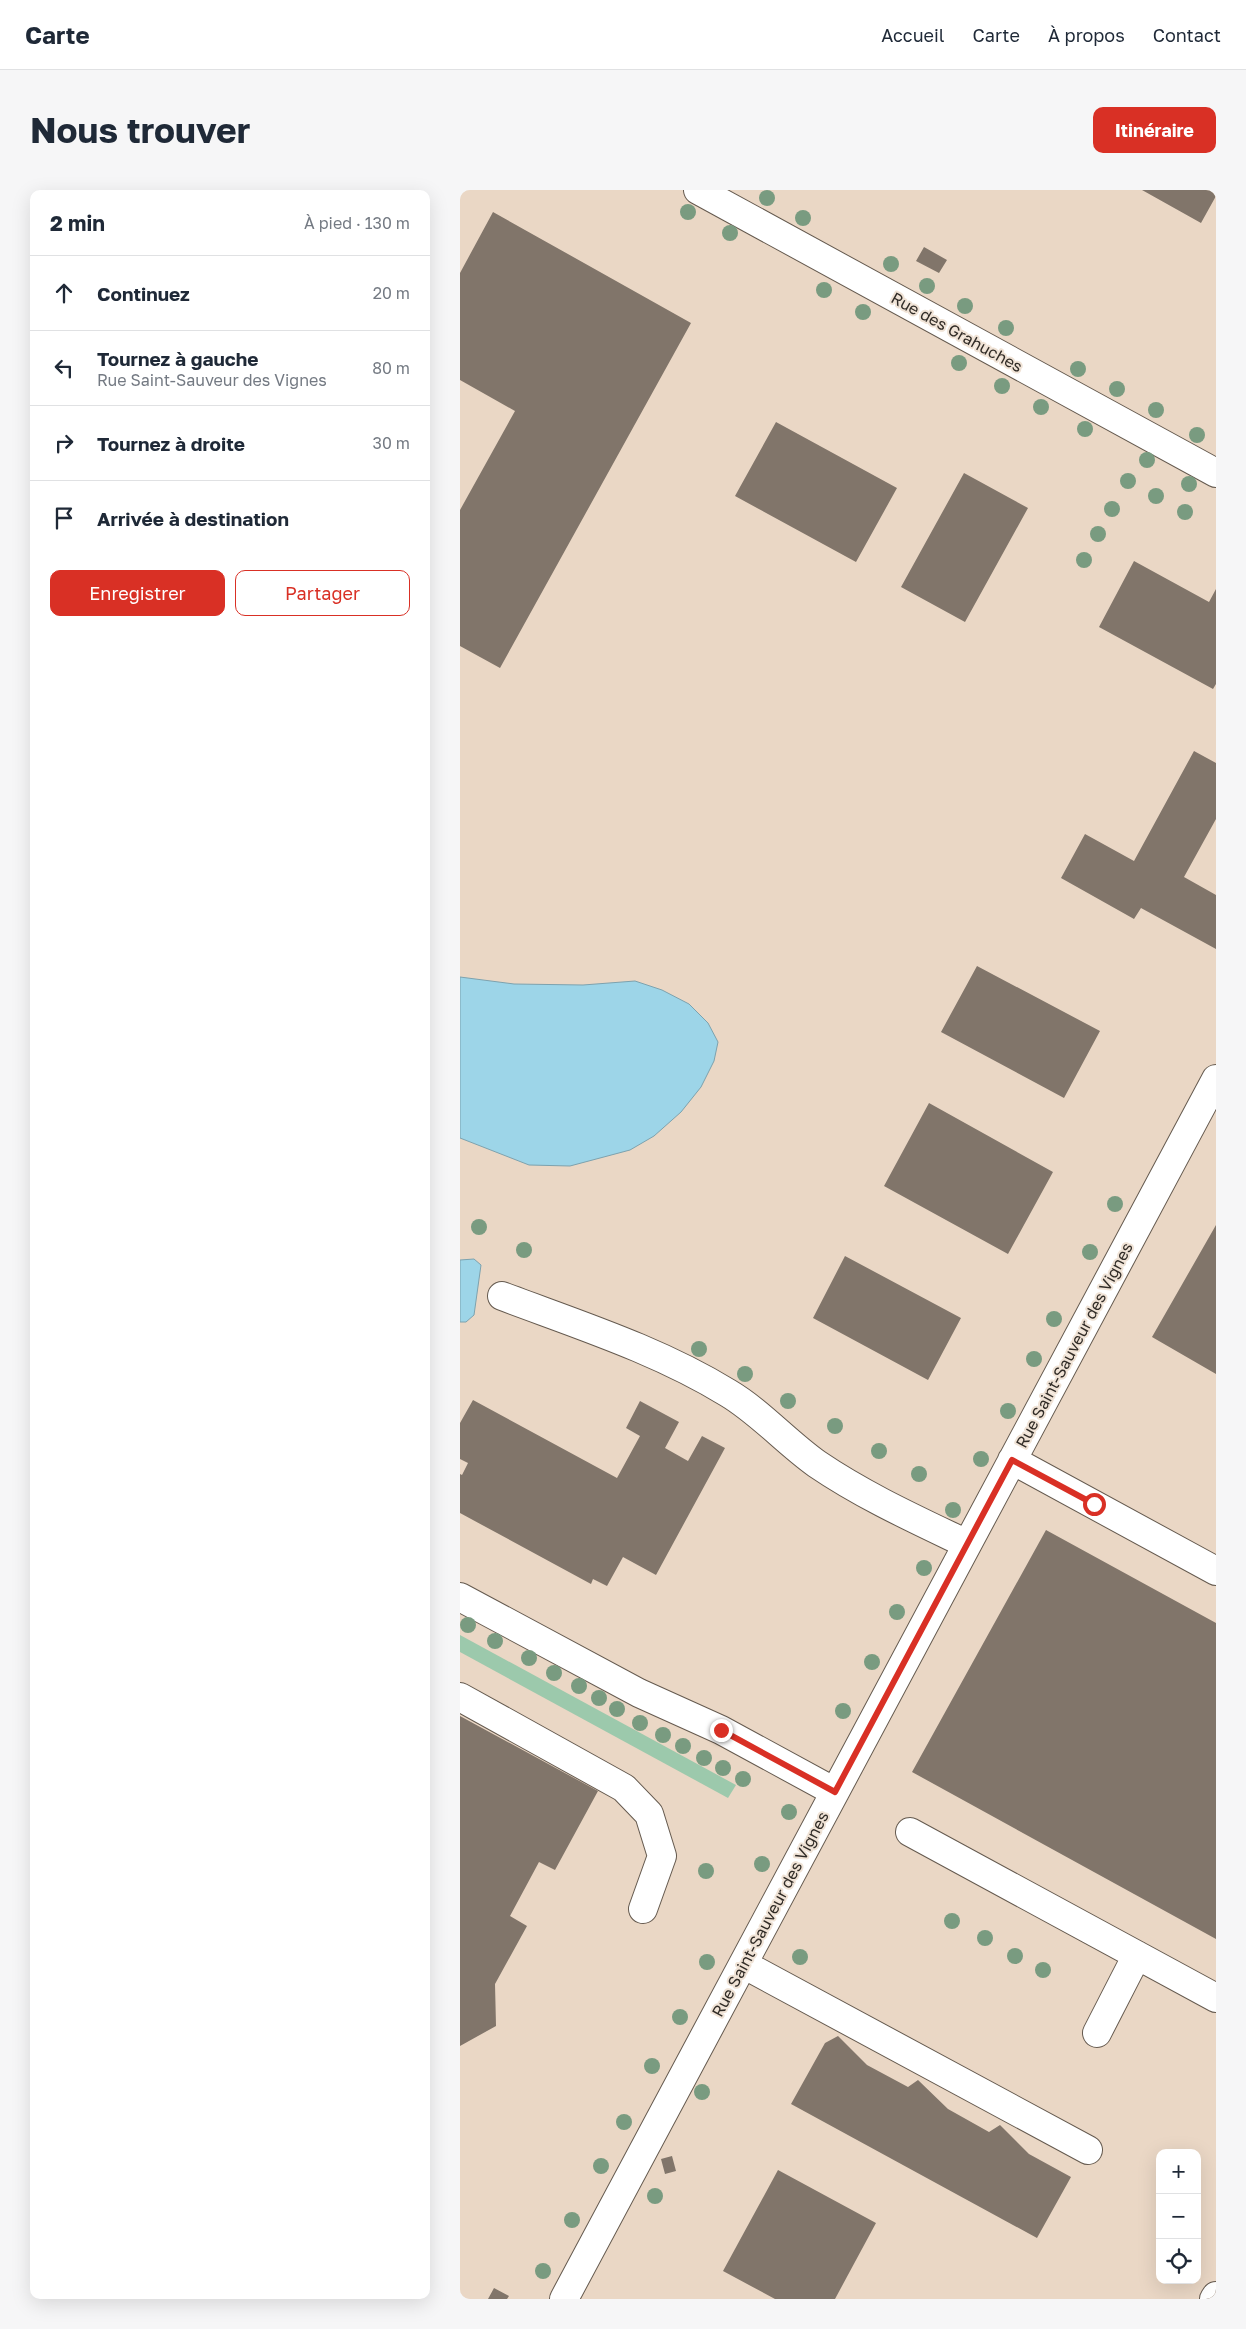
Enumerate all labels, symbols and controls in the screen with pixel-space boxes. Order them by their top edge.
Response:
text: Carte [25,20,90,49]
text: Accueil [881,24,945,46]
text: Carte [973,24,1020,46]
text: À propos [1048,24,1125,46]
text: Contact [1153,24,1221,46]
button: Itinéraire [1093,107,1216,153]
text: Nous trouver [30,109,250,151]
text: 2 min [50,210,105,236]
text: À pied · 130 m [304,213,410,233]
icon: ahead [50,279,78,307]
text: Continuez [97,282,190,305]
text: 20 m [373,283,410,303]
street label: Rue des Grahuches [888,288,1026,376]
text: Tournez à gauche [97,347,258,370]
icon: left [50,354,78,382]
text: 80 m [372,358,410,378]
text: Rue Saint-Sauveur des Vignes [97,370,327,390]
icon: right [50,429,78,457]
text: Tournez à droite [97,432,245,455]
text: 30 m [373,433,410,453]
icon: arrive [50,504,78,532]
text: Arrivée à destination [97,507,289,530]
button: Enregistrer [50,570,225,616]
button: Partager [235,570,410,616]
street label: Rue Saint-Sauveur des Vignes [1011,1239,1137,1451]
route start [1083,1493,1106,1516]
route end [710,1719,733,1742]
street label: Rue Saint-Sauveur des Vignes [707,1808,833,2020]
map controls [1156,2149,1201,2284]
button: + [1156,2149,1201,2194]
button: − [1156,2194,1201,2239]
button: locate [1156,2239,1201,2284]

